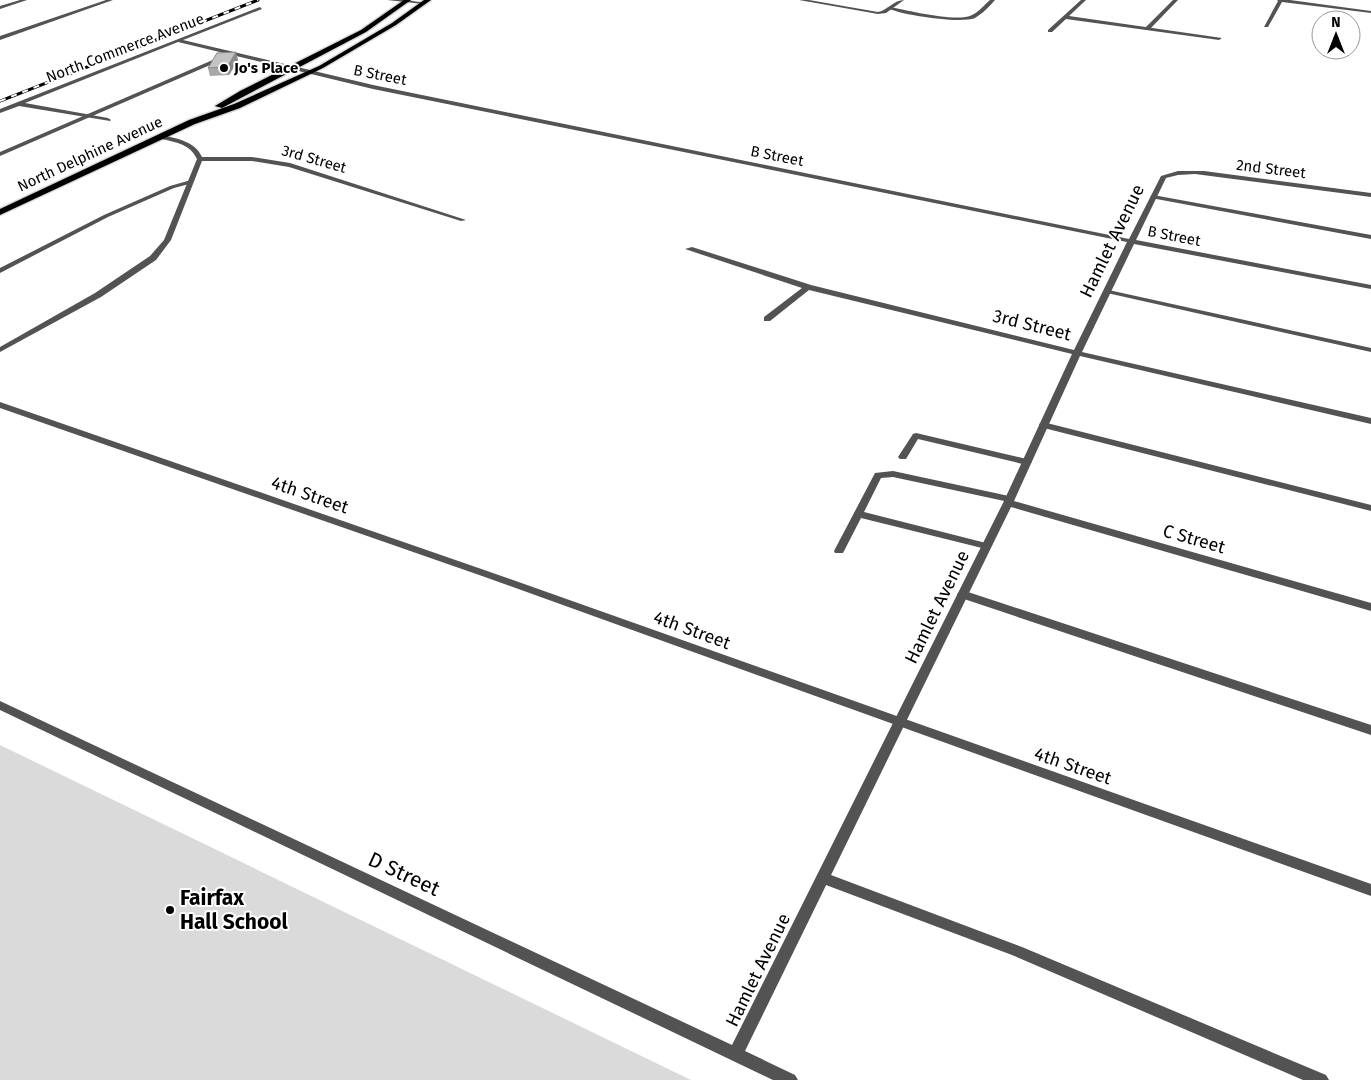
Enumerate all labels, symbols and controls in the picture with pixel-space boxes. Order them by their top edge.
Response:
street label: North Commerce Avenue [43,10,207,86]
north arrow [1311,10,1361,60]
text: N [1331,14,1341,31]
place label: Jo's Place [233,59,298,77]
street label: B Street [352,61,409,89]
marker: Jo's Place [218,62,230,74]
street label: North Delphine Avenue [15,112,165,196]
street label: 3rd Street [280,141,349,177]
street label: B Street [749,142,806,170]
street label: 2nd Street [1235,156,1307,182]
street label: Hamlet Avenue [1075,181,1149,301]
street label: B Street [1146,222,1203,250]
street label: 3rd Street [991,305,1074,345]
street label: 4th Street [268,472,352,519]
street label: C Street [1160,520,1228,558]
street label: Hamlet Avenue [900,547,974,667]
street label: 4th Street [651,606,734,654]
street label: 4th Street [1031,743,1115,790]
street label: D Street [364,846,444,902]
place label: Fairfax Hall School [180,885,288,935]
marker: Fairfax Hall School [164,904,176,916]
street label: Hamlet Avenue [721,910,795,1030]

